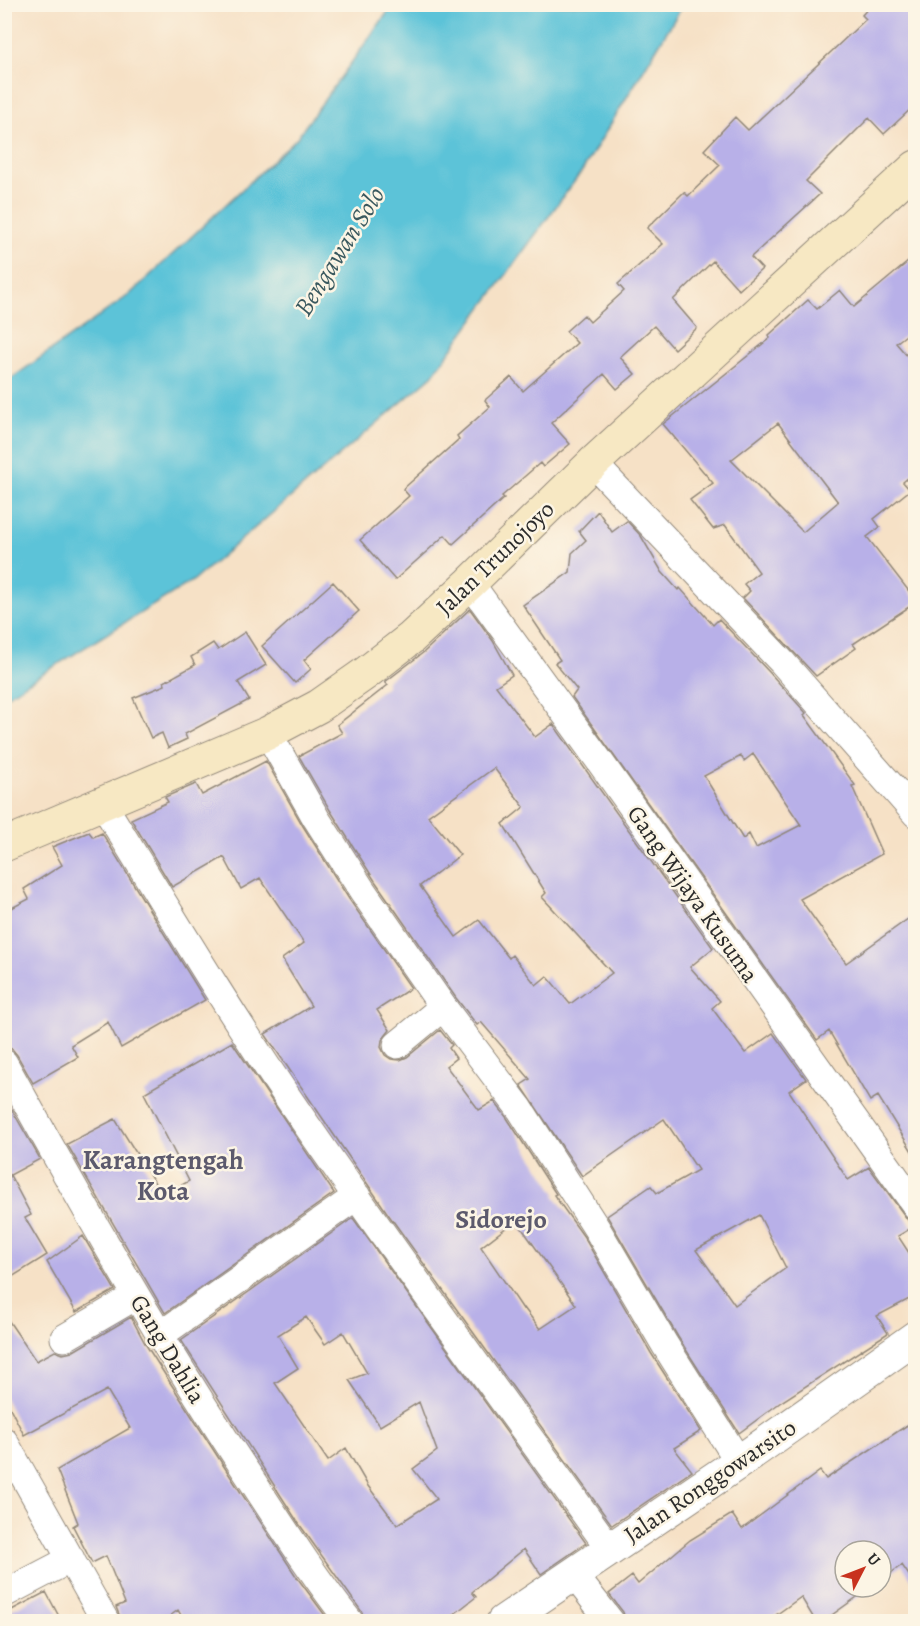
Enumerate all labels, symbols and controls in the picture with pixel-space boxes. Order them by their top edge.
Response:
water label: Bengawan Solo [286,180,393,323]
street label: Jalan Trunojoyo [429,493,561,623]
street label: Gang Wijaya Kusuma [620,799,767,990]
district label: Karangtengah Kota [82,1142,244,1209]
district label: Sidorejo [455,1202,547,1237]
street label: Gang Dahlia [123,1289,213,1410]
street label: Jalan Ronggowarsito [618,1411,802,1550]
north arrow [833,1539,893,1599]
text: U [862,1548,885,1571]

